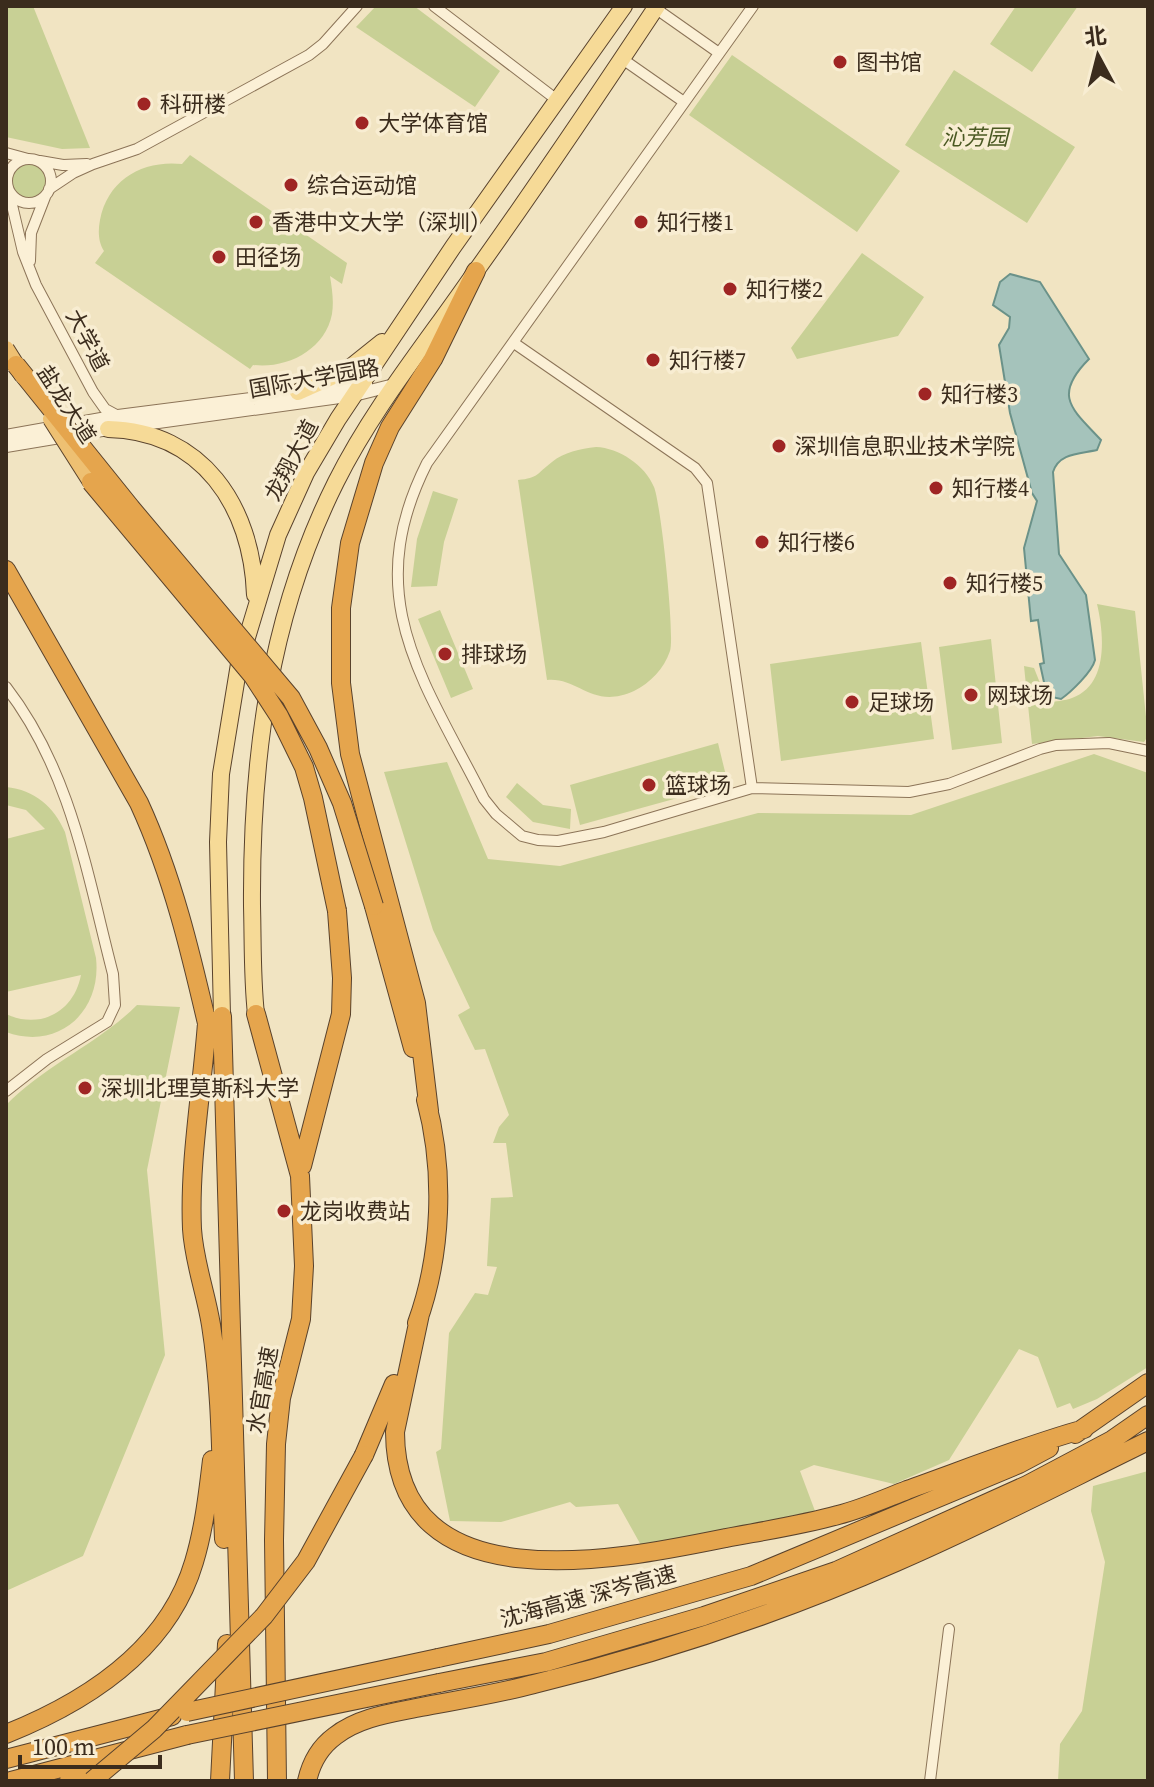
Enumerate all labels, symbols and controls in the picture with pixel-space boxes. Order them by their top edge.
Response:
north arrow [1058,16,1138,96]
text: 北 [1083,20,1108,52]
place label: 图书馆 [856,47,922,77]
marker: 图书馆 [831,53,849,71]
place label: 科研楼 [160,89,226,119]
marker: 科研楼 [135,95,153,113]
place label: 大学体育馆 [378,108,488,138]
marker: 大学体育馆 [353,114,371,132]
park label: 沁芳园 [942,122,1011,152]
place label: 综合运动馆 [307,170,417,200]
marker: 综合运动馆 [282,176,300,194]
place label: 香港中文大学（深圳） [272,207,492,237]
place label: 知行楼1 [657,207,734,237]
marker: 香港中文大学（深圳） [247,213,265,231]
marker: 知行楼1 [632,213,650,231]
place label: 田径场 [235,242,301,272]
marker: 田径场 [210,248,228,266]
place label: 知行楼2 [746,274,823,304]
marker: 知行楼2 [721,280,739,298]
street label: 大学道 [59,304,117,376]
place label: 知行楼7 [669,345,746,375]
marker: 知行楼7 [644,351,662,369]
street label: 国际大学园路 [246,352,382,404]
street label: 盐龙大道 [30,359,104,449]
place label: 知行楼3 [941,379,1018,409]
marker: 知行楼3 [916,385,934,403]
street label: 龙翔大道 [257,414,325,506]
place label: 深圳信息职业技术学院 [795,431,1015,461]
marker: 深圳信息职业技术学院 [770,437,788,455]
place label: 知行楼4 [952,473,1029,503]
marker: 知行楼4 [927,479,945,497]
place label: 知行楼6 [778,527,855,557]
marker: 知行楼6 [753,533,771,551]
place label: 知行楼5 [966,568,1043,598]
marker: 知行楼5 [941,574,959,592]
place label: 排球场 [461,639,527,669]
marker: 排球场 [436,645,454,663]
place label: 网球场 [987,680,1053,710]
marker: 网球场 [962,686,980,704]
place label: 足球场 [868,687,934,717]
marker: 足球场 [843,693,861,711]
place label: 篮球场 [665,770,731,800]
marker: 篮球场 [640,776,658,794]
place label: 深圳北理莫斯科大学 [101,1073,299,1103]
marker: 深圳北理莫斯科大学 [76,1079,94,1097]
place label: 龙岗收费站 [300,1196,410,1226]
marker: 龙岗收费站 [275,1202,293,1220]
street label: 水官高速 [240,1344,284,1436]
street label: 沈海高速 深岑高速 [497,1558,679,1634]
scale bar [20,1719,160,1769]
text: 100 m [32,1730,95,1763]

